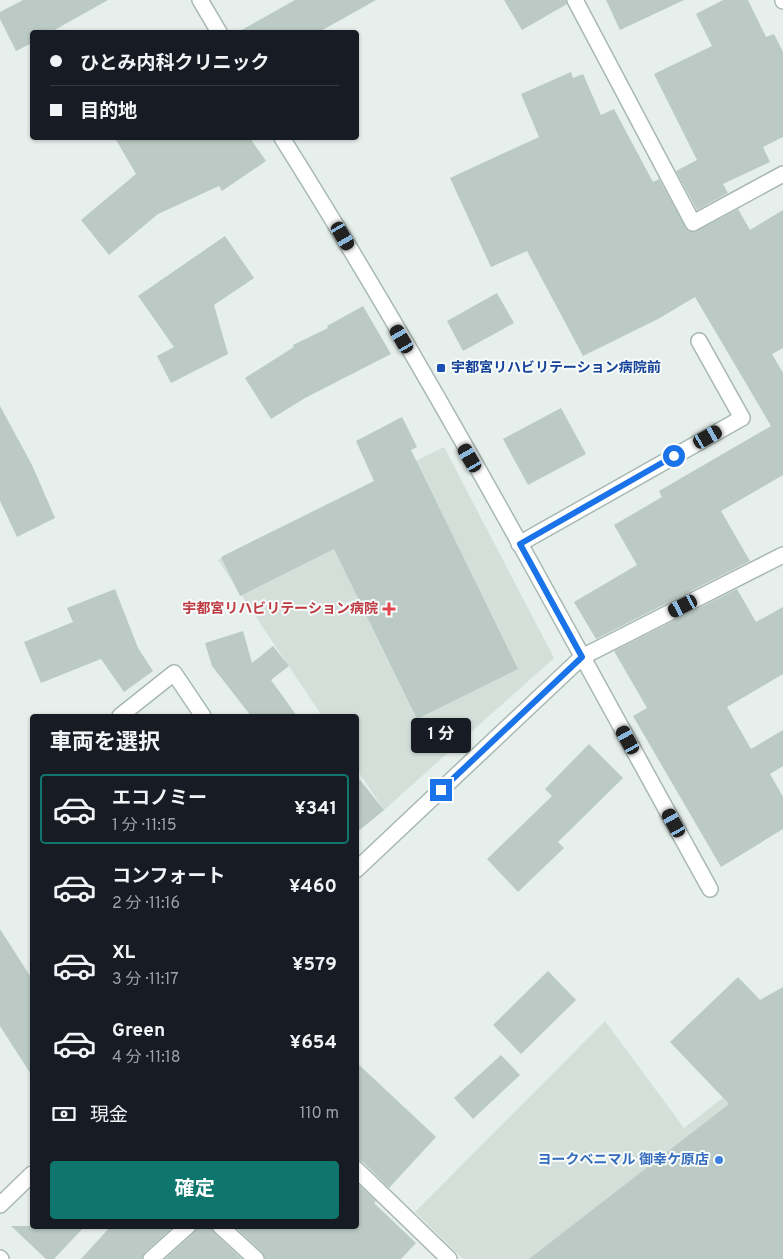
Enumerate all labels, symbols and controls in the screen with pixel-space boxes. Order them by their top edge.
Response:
text: ひとみ内科クリニック [80,52,269,76]
text: 目的地 [80,100,137,124]
car [329,219,356,253]
car [388,322,415,356]
place label: 宇都宮リハビリテーション病院前 [451,359,661,377]
marker: 宇都宮リハビリテーション病院前 [435,362,447,374]
car [691,423,724,451]
car [456,441,483,475]
route start [663,445,685,467]
car [666,593,699,619]
place label: 宇都宮リハビリテーション病院 [182,601,378,618]
marker: 宇都宮リハビリテーション病院 [382,602,396,616]
callout: 1 分 [411,718,471,752]
car [614,723,641,757]
text: 1 分 [428,725,454,745]
text: 車両を選択 [50,730,160,757]
route end [430,779,452,801]
icon: car [52,787,97,832]
text: エコノミー [112,787,207,811]
text: ¥341 [294,797,337,821]
car [660,806,687,840]
text: 1 分 · 11:15 [112,816,177,836]
icon: car [52,865,97,910]
text: コンフォート [112,865,225,889]
text: ¥460 [289,875,337,899]
text: 2 分 · 11:16 [112,894,180,914]
text: XL [112,941,135,965]
icon: car [52,943,97,988]
text: ¥579 [292,953,337,977]
text: 3 分 · 11:17 [112,970,179,990]
text: Green [112,1019,165,1043]
icon: car [52,1021,97,1066]
text: ¥654 [290,1031,337,1055]
text: 4 分 · 11:18 [112,1048,181,1068]
icon: cash [50,1100,78,1128]
text: 現金 [90,1104,128,1128]
text: 110 m [299,1104,339,1124]
place label: ヨークベニマル 御幸ケ原店 [538,1152,709,1169]
marker: ヨークベニマル 御幸ケ原店 [713,1154,725,1166]
button: 確定 [50,1161,339,1219]

